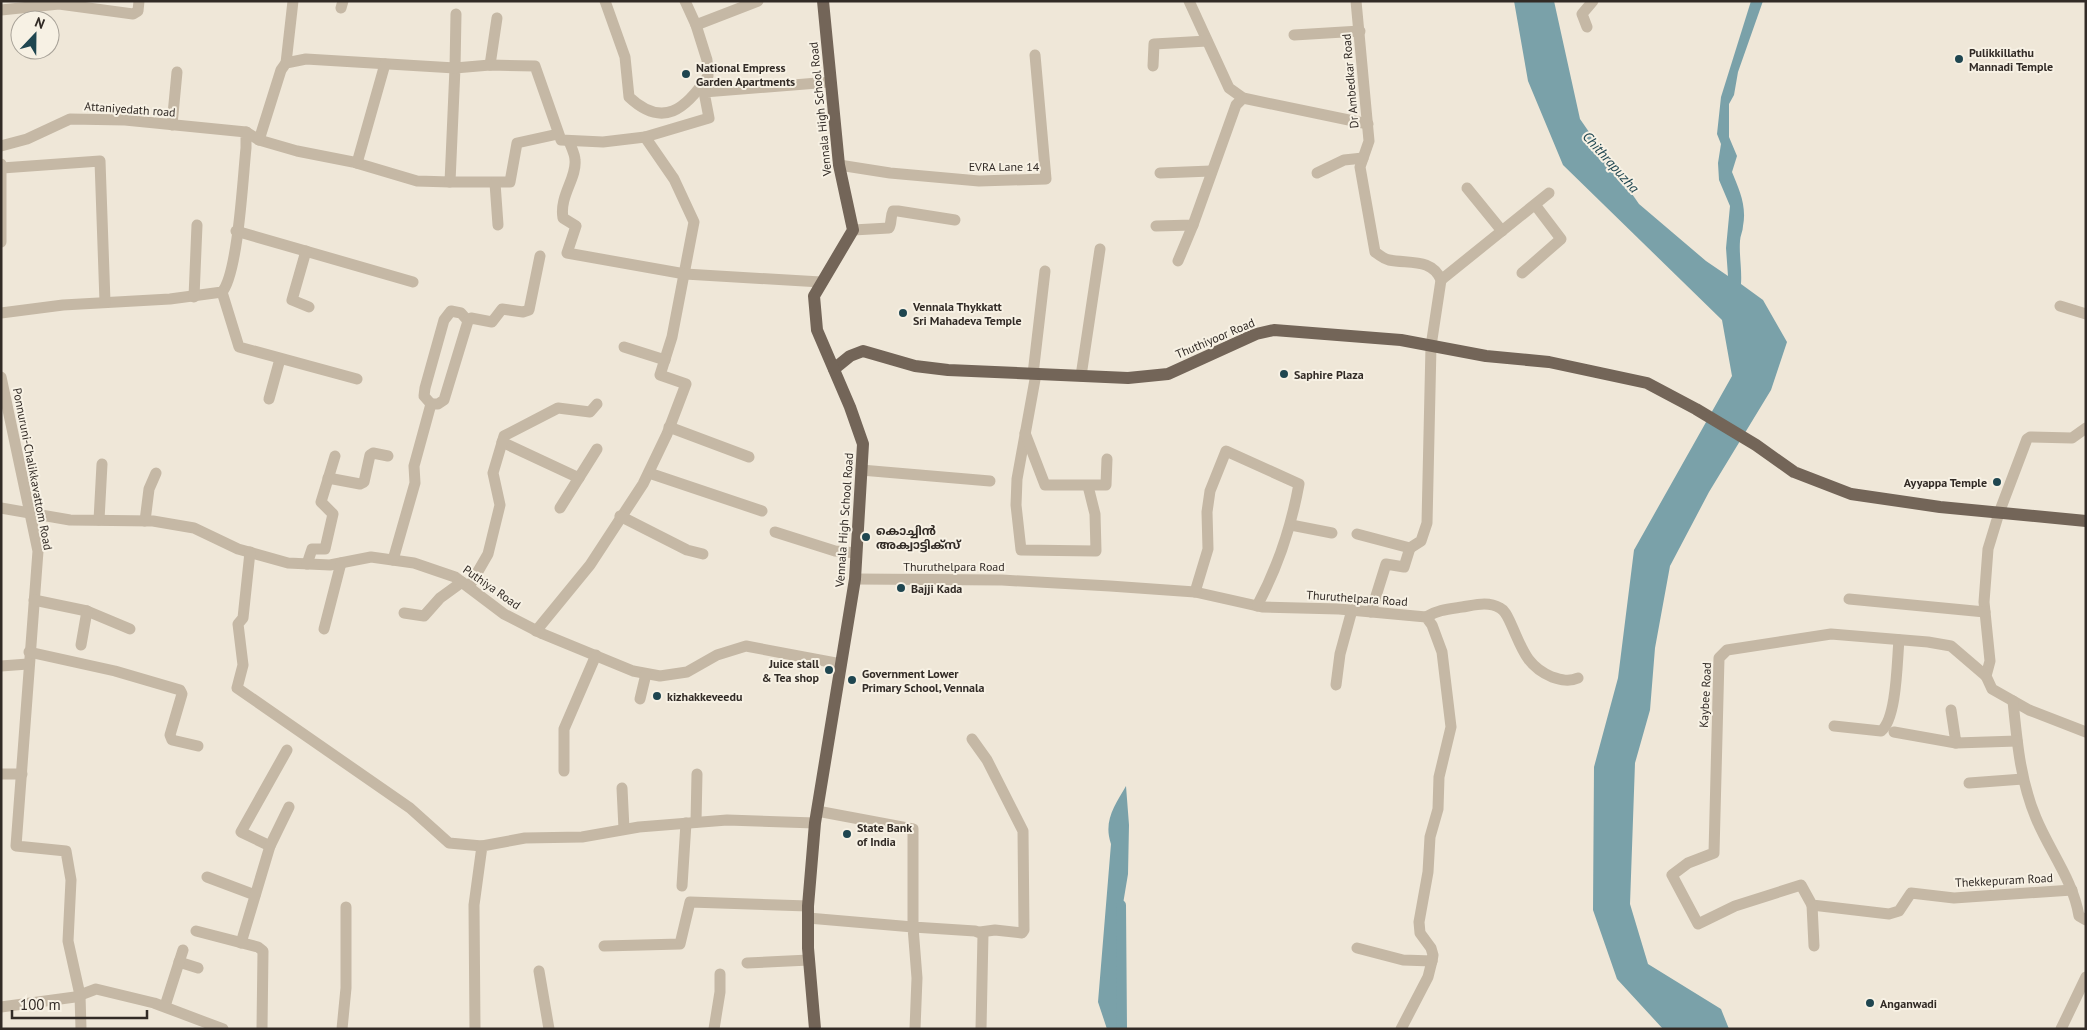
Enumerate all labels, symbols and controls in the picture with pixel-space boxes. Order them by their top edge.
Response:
north arrow [10,10,60,60]
text: N [32,13,48,33]
street label: Dr Ambedkar Road [1338,33,1362,129]
street label: Vennala High School Road [805,41,835,178]
place label: Pulikkillathu Mannadi Temple [1969,45,2053,74]
marker: Pulikkillathu Mannadi Temple [1953,53,1965,65]
place label: National Empress Garden Apartments [696,60,795,89]
marker: National Empress Garden Apartments [680,68,692,80]
street label: Attaniyedath road [84,98,176,120]
water label: Chithrapuzha [1579,128,1643,197]
street label: EVRA Lane 14 [969,159,1040,174]
place label: Vennala Thykkatt Sri Mahadeva Temple [912,299,1022,328]
marker: Vennala Thykkatt Sri Mahadeva Temple [897,307,909,319]
street label: Thuthiyoor Road [1173,315,1257,361]
place label: Saphire Plaza [1294,367,1364,382]
marker: Saphire Plaza [1278,368,1290,380]
street label: Ponnuruni-Chalikkavattom Road [10,387,56,551]
street label: Vennala High School Road [832,452,856,589]
place label: Ayyappa Temple [1904,475,1987,490]
marker: Ayyappa Temple [1991,476,2003,488]
place label: കൊച്ചിൻ അക്വാട്ടിക്സ് [876,523,962,553]
marker: കൊച്ചിൻ അക്വാട്ടിക്സ് [860,531,872,543]
street label: Thuruthelpara Road [903,559,1005,574]
street label: Puthiya Road [460,562,524,612]
place label: Bajji Kada [911,581,962,596]
marker: Bajji Kada [895,582,907,594]
street label: Thuruthelpara Road [1306,587,1408,609]
place label: Juice stall & Tea shop [762,656,820,685]
street label: Kaybee Road [1696,662,1714,728]
marker: Juice stall & Tea shop [823,664,835,676]
place label: Government Lower Primary School, Vennala [862,666,984,695]
marker: Government Lower Primary School, Vennala [846,674,858,686]
place label: kizhakkeveedu [667,689,742,704]
marker: kizhakkeveedu [651,690,663,702]
place label: State Bank of India [857,820,912,849]
marker: State Bank of India [841,828,853,840]
street label: Thekkepuram Road [1955,870,2053,890]
scale bar [12,988,148,1020]
text: 100 m [20,995,61,1014]
place label: Anganwadi [1880,996,1937,1011]
marker: Anganwadi [1864,997,1876,1009]

